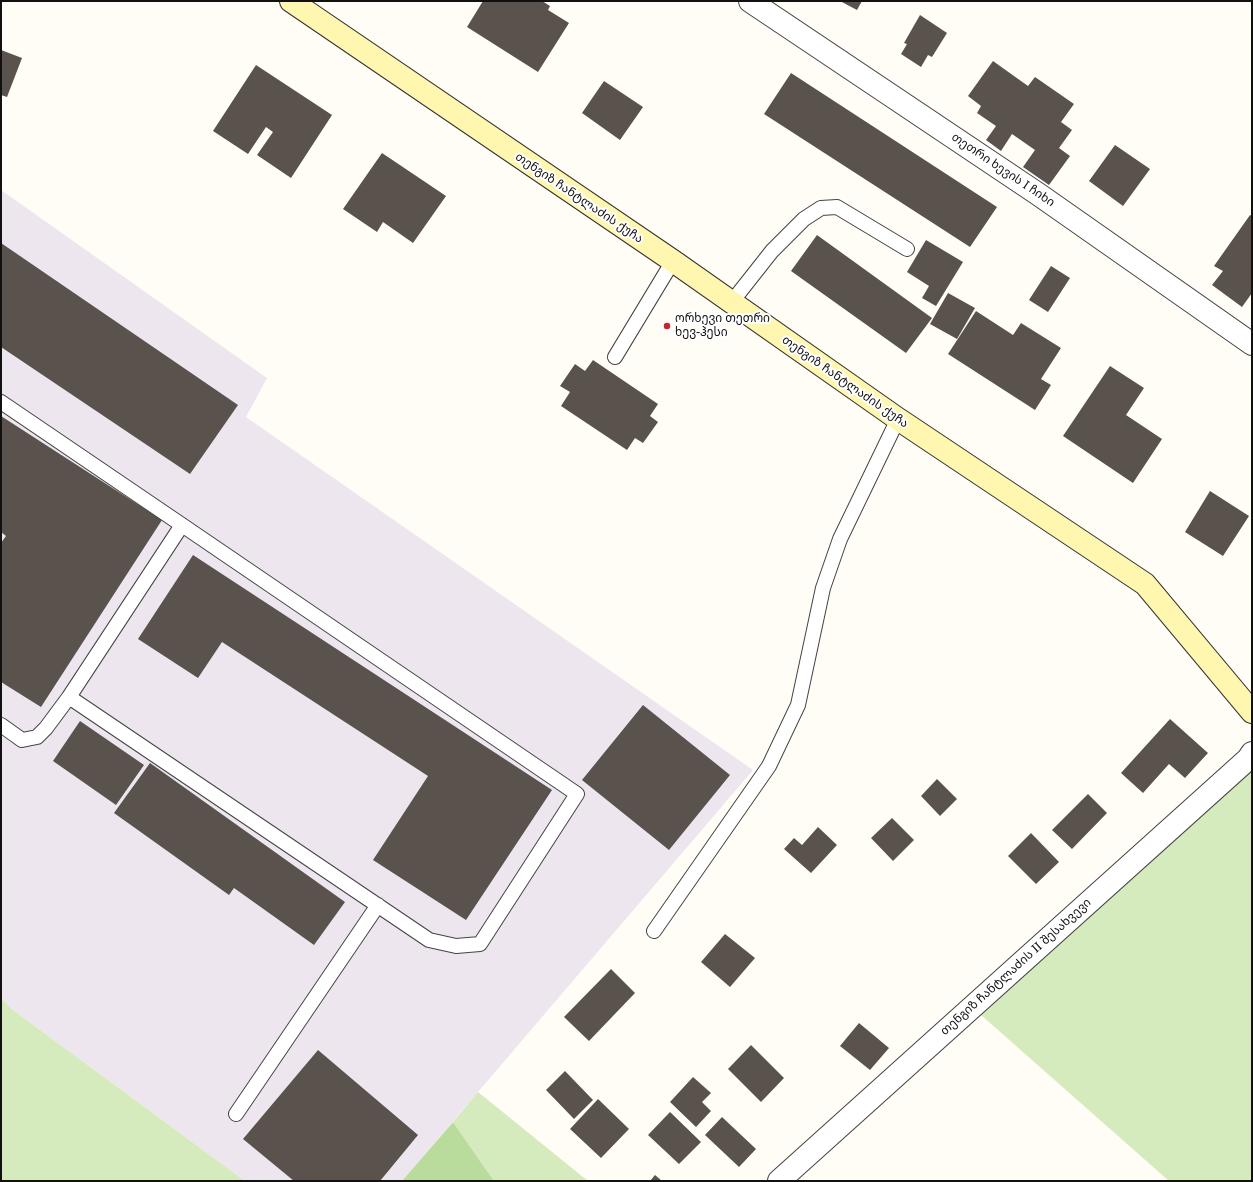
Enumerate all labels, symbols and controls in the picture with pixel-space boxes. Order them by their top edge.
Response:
street label: თეთრი ხევის I ჩიხი [949,130,1057,210]
street label: თენგიზ ჩანტლაძის ქუჩა [512,150,646,246]
place label: ორხევი თეთრი ხევ-ჰესი [675,312,770,340]
marker: ორხევი თეთრი ხევ-ჰესი [662,321,672,331]
street label: თენგიზ ჩანტლაძის ქუჩა [779,333,911,431]
street label: თენგიზ ჩანტლაძის II შესახვევი [938,896,1094,1038]

